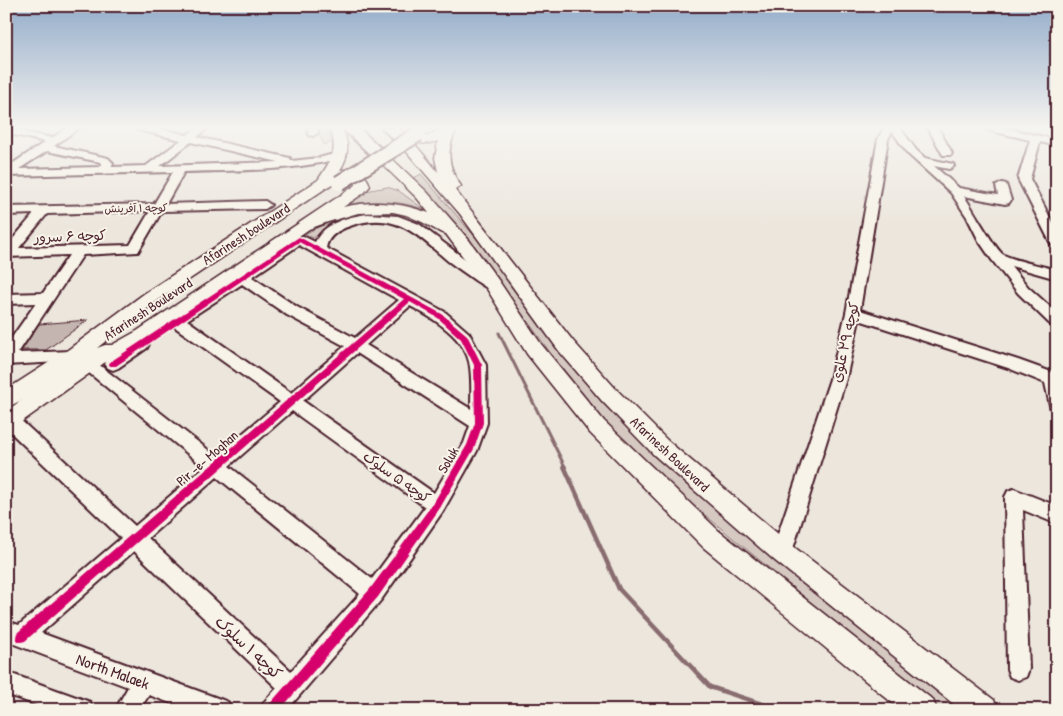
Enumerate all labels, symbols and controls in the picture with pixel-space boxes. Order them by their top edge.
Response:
street label: Afarinesh boulevard [198,198,293,269]
street label: کوچه ۱ آفرینش [104,200,168,217]
street label: کوچه ۶ سرور [33,225,106,247]
street label: Afarinesh Boulevard [100,273,196,344]
street label: کوچه ۲۹ علوی [826,300,864,384]
street label: Afarinesh Boulevard [627,412,714,496]
street label: Pir -e- Moghan [172,425,242,491]
street label: Soluk [433,443,463,476]
street label: کوچه ۵ سلوک [359,446,435,508]
street label: کوچه ۱ سلوک [211,610,287,684]
street label: North Malaek [73,648,153,695]

